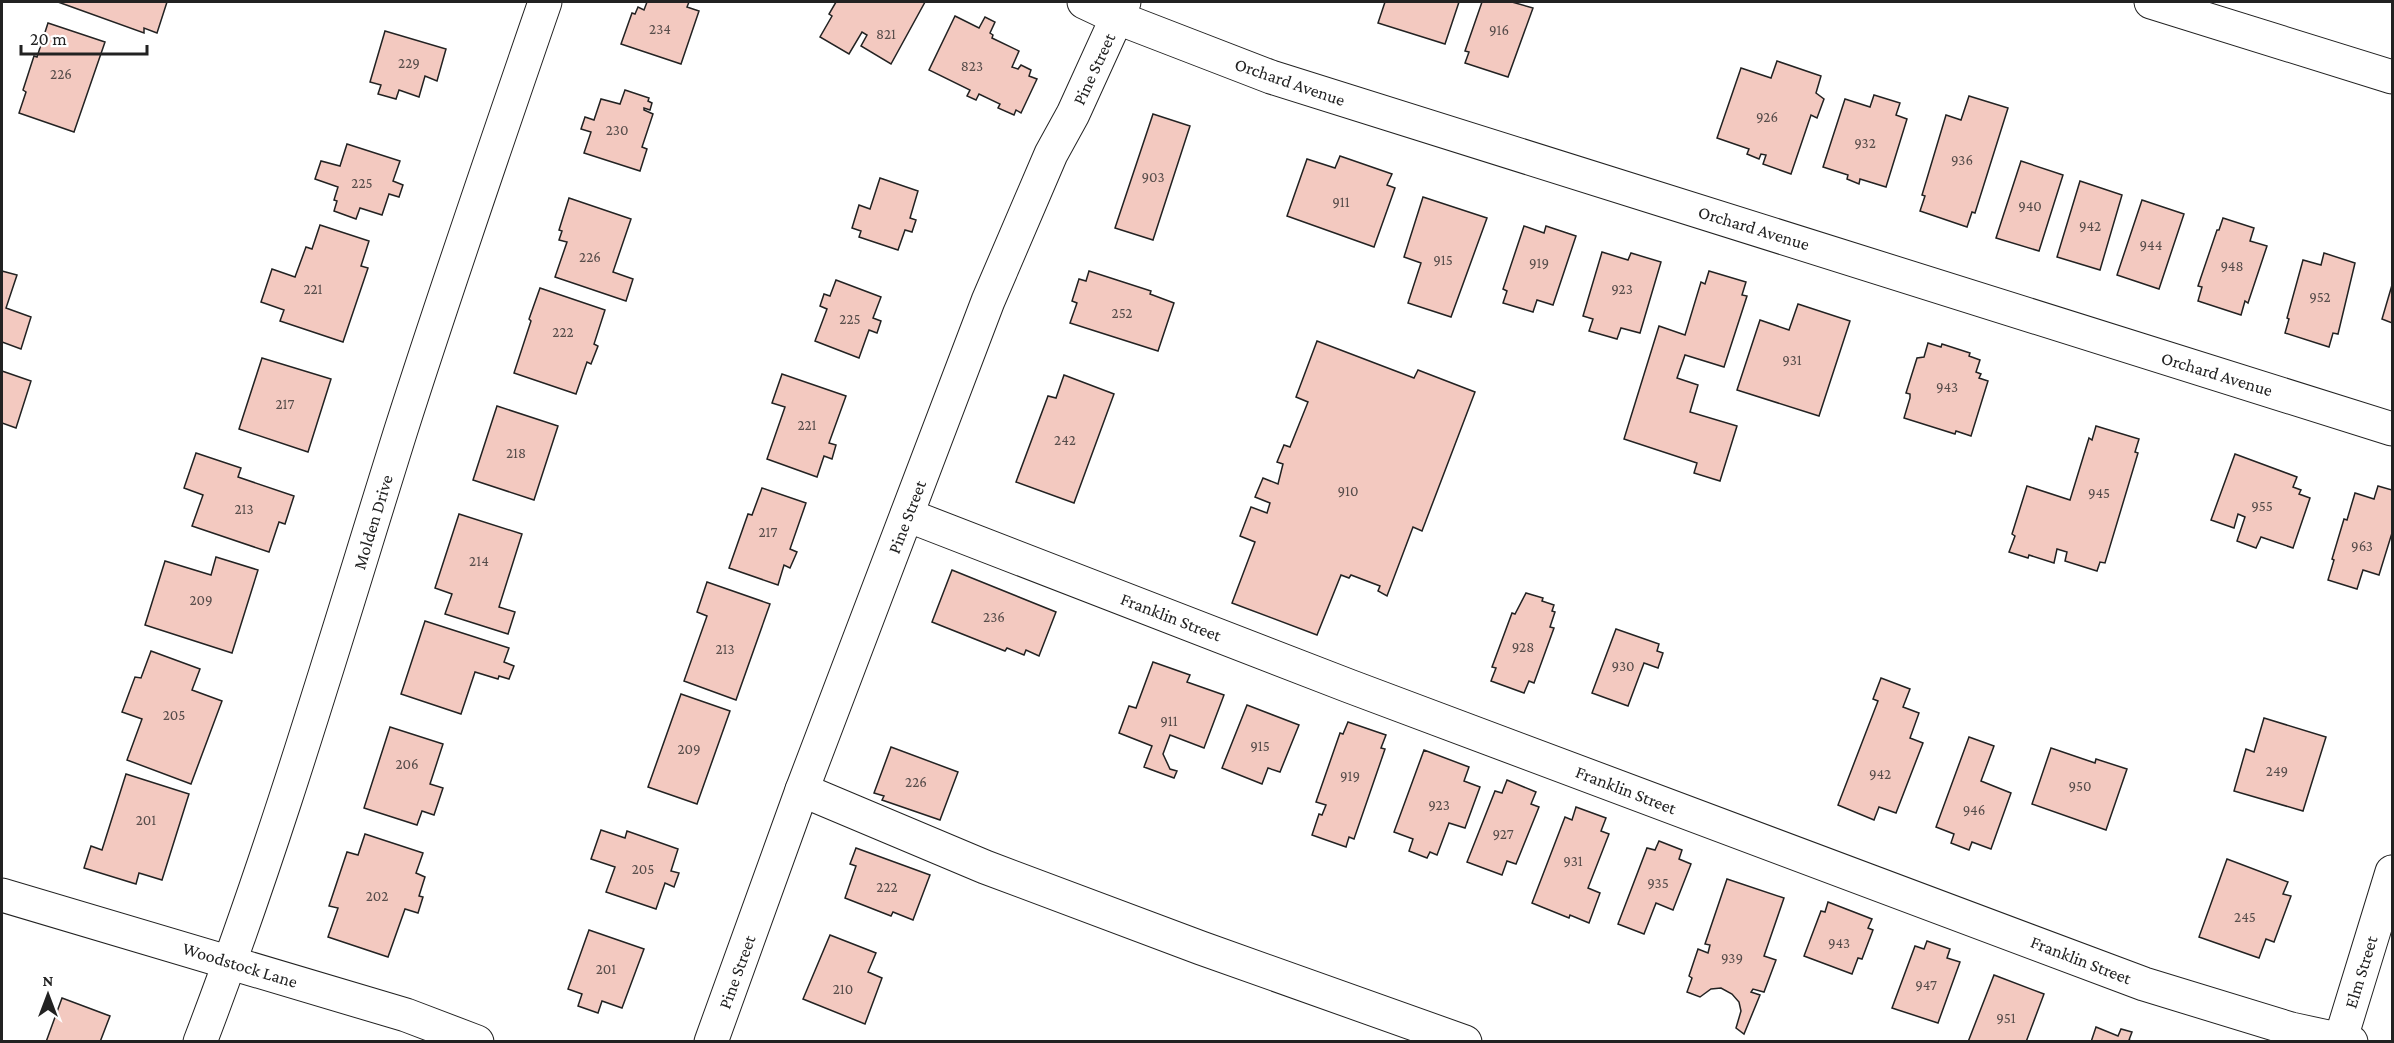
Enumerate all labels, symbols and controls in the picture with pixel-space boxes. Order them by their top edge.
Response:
scale bar [21,18,147,56]
house number: 234 [649,21,671,37]
house number: 916 [1489,22,1509,38]
house number: 821 [876,26,896,42]
text: 20 m [30,29,67,49]
street label: Pine Street [1069,29,1120,108]
street label: Orchard Avenue [1232,54,1348,110]
house number: 229 [398,55,420,71]
house number: 823 [961,58,983,74]
house number: 226 [50,66,72,82]
house number: 926 [1756,109,1778,125]
house number: 230 [606,122,628,138]
house number: 932 [1854,135,1876,151]
house number: 936 [1951,152,1973,168]
house number: 903 [1141,169,1165,185]
house number: 225 [351,175,373,191]
house number: 911 [1332,194,1350,210]
house number: 940 [2018,198,2042,214]
street label: Orchard Avenue [1696,202,1812,254]
house number: 942 [2079,218,2101,234]
house number: 944 [2140,237,2162,253]
house number: 226 [579,249,601,265]
house number: 915 [1433,252,1453,268]
house number: 919 [1529,255,1549,271]
house number: 948 [2220,258,2244,274]
house number: 221 [303,281,323,297]
house number: 923 [1611,281,1633,297]
house number: 952 [2309,289,2331,305]
house number: 252 [1111,305,1133,321]
house number: 225 [839,311,861,327]
house number: 222 [552,324,574,340]
street label: Orchard Avenue [2159,348,2275,400]
house number: 931 [1782,352,1802,368]
house number: 943 [1936,379,1958,395]
house number: 217 [275,396,295,412]
house number: 221 [797,417,817,433]
house number: 242 [1054,432,1076,448]
house number: 218 [506,445,526,461]
street label: Molden Drive [349,472,397,572]
street label: Pine Street [884,477,930,556]
house number: 910 [1337,483,1359,499]
house number: 945 [2088,485,2110,501]
house number: 955 [2251,498,2273,514]
house number: 213 [234,501,254,517]
house number: 217 [758,524,778,540]
house number: 963 [2351,538,2373,554]
house number: 214 [469,553,489,569]
street label: Franklin Street [1118,589,1225,646]
house number: 209 [189,592,213,608]
house number: 236 [983,609,1005,625]
house number: 928 [1512,639,1534,655]
house number: 213 [715,641,735,657]
house number: 930 [1612,658,1635,674]
house number: 205 [163,707,185,723]
house number: 911 [1160,713,1178,729]
house number: 915 [1250,738,1270,754]
house number: 209 [677,741,701,757]
house number: 206 [395,756,419,772]
street label: Franklin Street [1573,762,1680,819]
house number: 249 [2266,763,2288,779]
house number: 942 [1869,766,1891,782]
house number: 919 [1340,768,1360,784]
house number: 226 [905,774,927,790]
house number: 950 [2068,778,2092,794]
house number: 923 [1428,797,1450,813]
house number: 946 [1963,802,1985,818]
house number: 201 [136,812,156,828]
house number: 927 [1492,826,1514,842]
house number: 931 [1563,853,1583,869]
house number: 205 [632,861,654,877]
house number: 935 [1647,875,1669,891]
house number: 222 [876,879,898,895]
house number: 202 [366,888,388,904]
house number: 245 [2234,909,2256,925]
street label: Pine Street [714,931,760,1012]
street label: Franklin Street [2028,932,2135,989]
street label: Elm Street [2341,932,2382,1011]
house number: 943 [1828,935,1850,951]
street label: Woodstock Lane [180,938,300,992]
house number: 939 [1721,950,1743,966]
house number: 201 [596,961,616,977]
north arrow [18,965,78,1025]
text: N [43,972,54,989]
house number: 947 [1915,977,1937,993]
house number: 210 [833,981,853,997]
house number: 951 [1996,1010,2016,1026]

